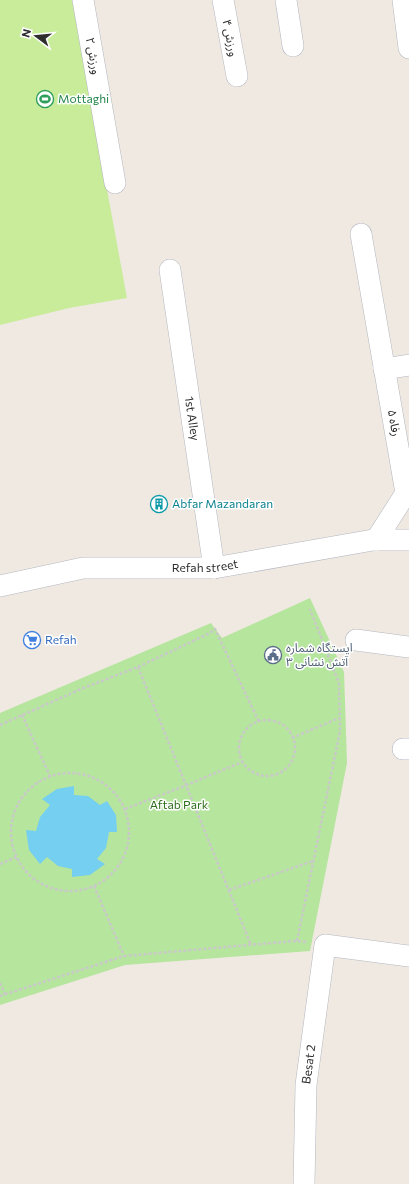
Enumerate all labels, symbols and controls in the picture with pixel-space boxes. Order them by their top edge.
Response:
north arrow [16,16,56,56]
street label: ورزش ۴ [220,18,241,58]
text: N [19,27,33,39]
street label: ورزش ۲ [83,36,104,76]
sports icon: Mottaghi [35,89,55,109]
place label: Mottaghi [58,91,109,105]
street label: 1st Alley [183,395,203,441]
street label: رفاه ۵ [385,408,404,437]
building icon: Abfar Mazandaran [149,494,169,514]
place label: Abfar Mazandaran [172,496,273,510]
street label: Refah street [172,556,239,574]
supermarket icon: Refah [22,630,42,650]
place label: Refah [45,632,77,646]
place label: ایستگاه شماره ۳ آتش نشانی [286,640,353,669]
public building icon: ایستگاه شماره ۳ آتش نشانی [263,645,283,665]
park label: Aftab Park [150,797,209,811]
street label: Besat 2 [298,1043,317,1085]

